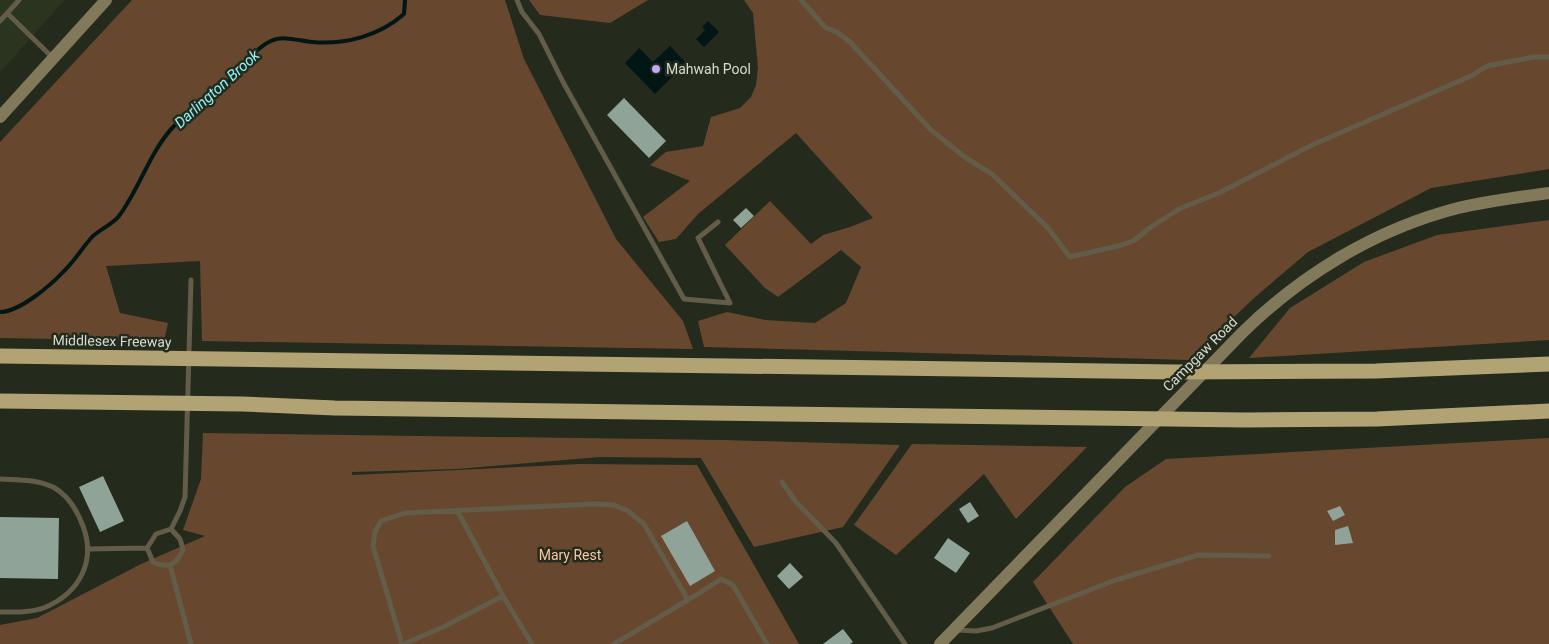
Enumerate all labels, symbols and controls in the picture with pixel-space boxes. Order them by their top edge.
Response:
water label: Darlington Brook [171,46,264,132]
place label: Mahwah Pool [666,61,751,77]
marker: Mahwah Pool [650,63,662,75]
street label: Campgaw Road [1160,314,1240,394]
street label: Middlesex Freeway [52,332,172,350]
park label: Mary Rest [539,547,602,563]

